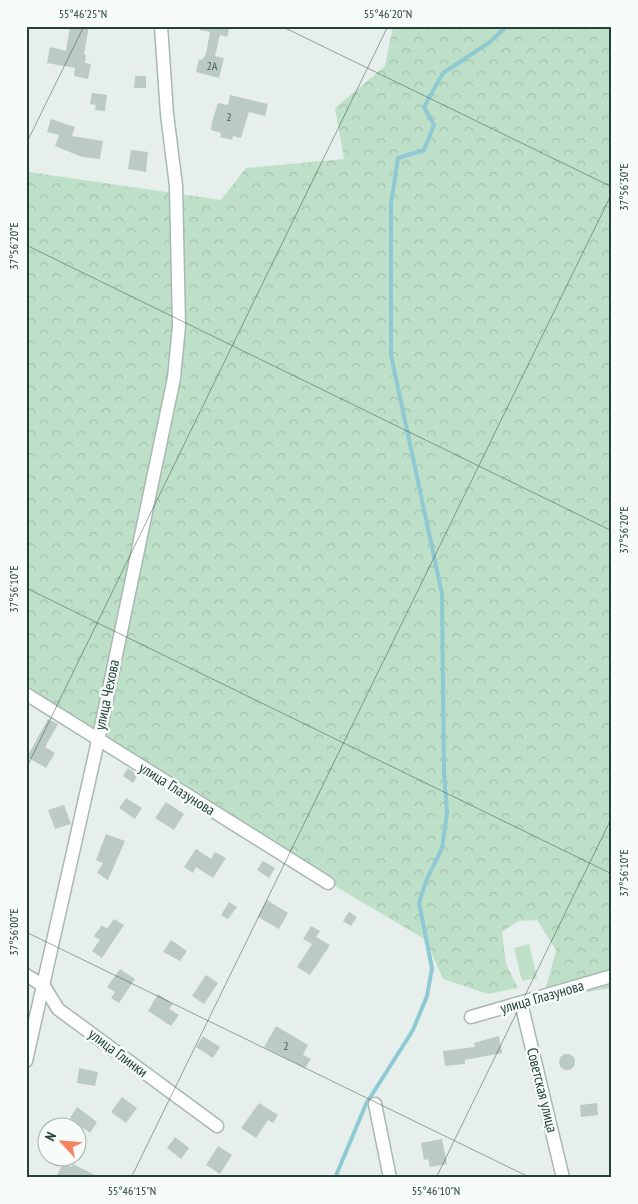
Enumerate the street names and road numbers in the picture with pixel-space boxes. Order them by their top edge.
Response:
street label: улица Чехова [90,658,123,732]
street label: улица Глазунова [136,758,219,819]
street label: улица Глазунова [498,976,586,1018]
street label: улица Глинки [85,1024,152,1081]
street label: Советская улица [523,1046,562,1134]

